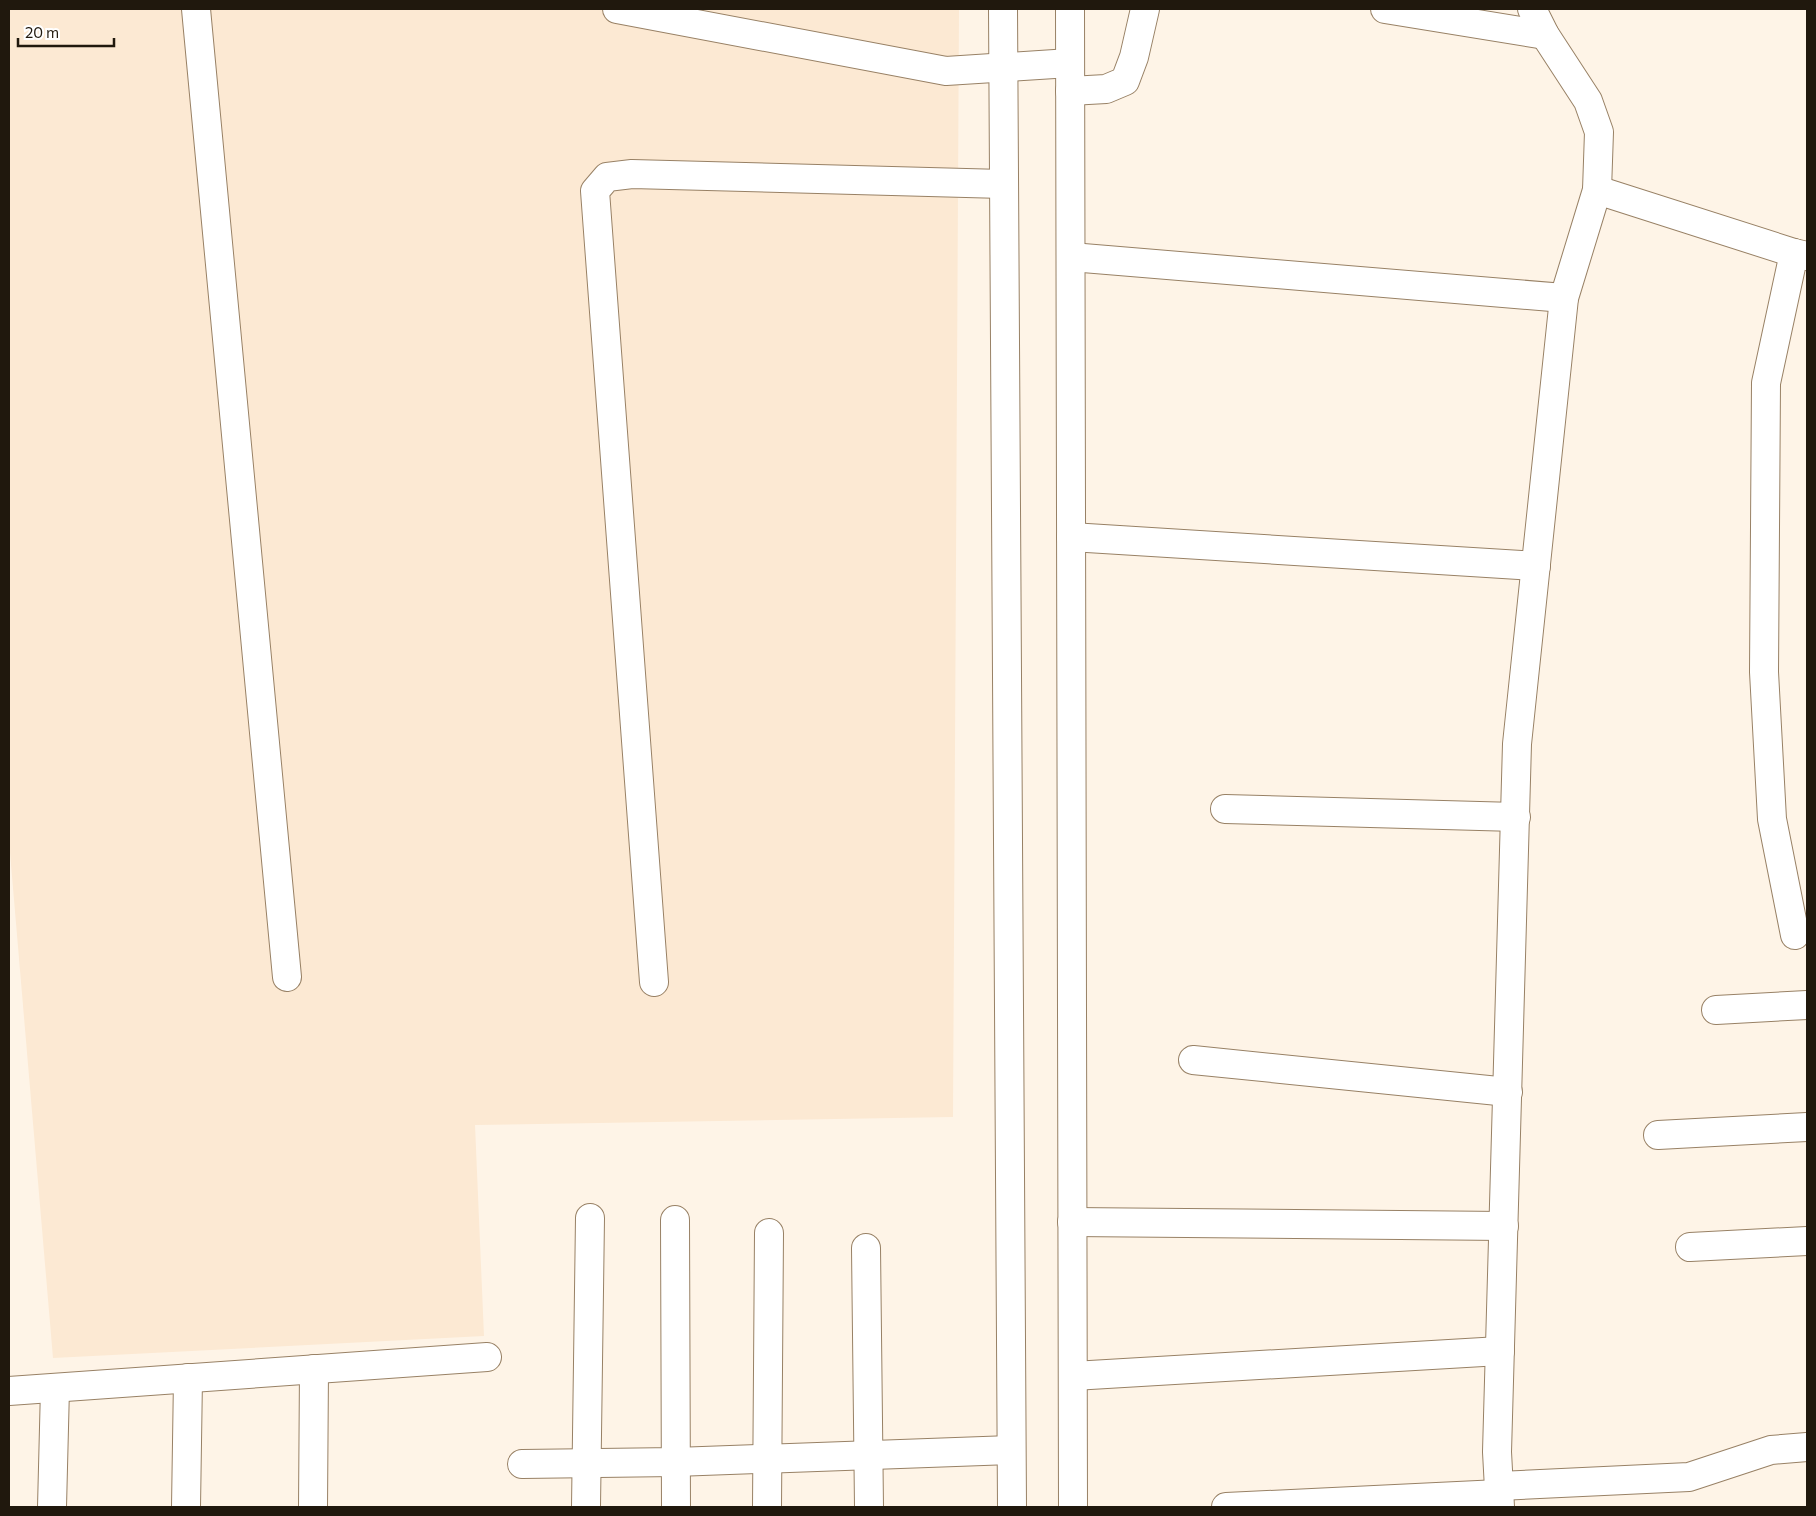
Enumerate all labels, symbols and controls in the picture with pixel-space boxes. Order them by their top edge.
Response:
scale bar [18,15,114,47]
text: 20 m [25,23,59,41]

